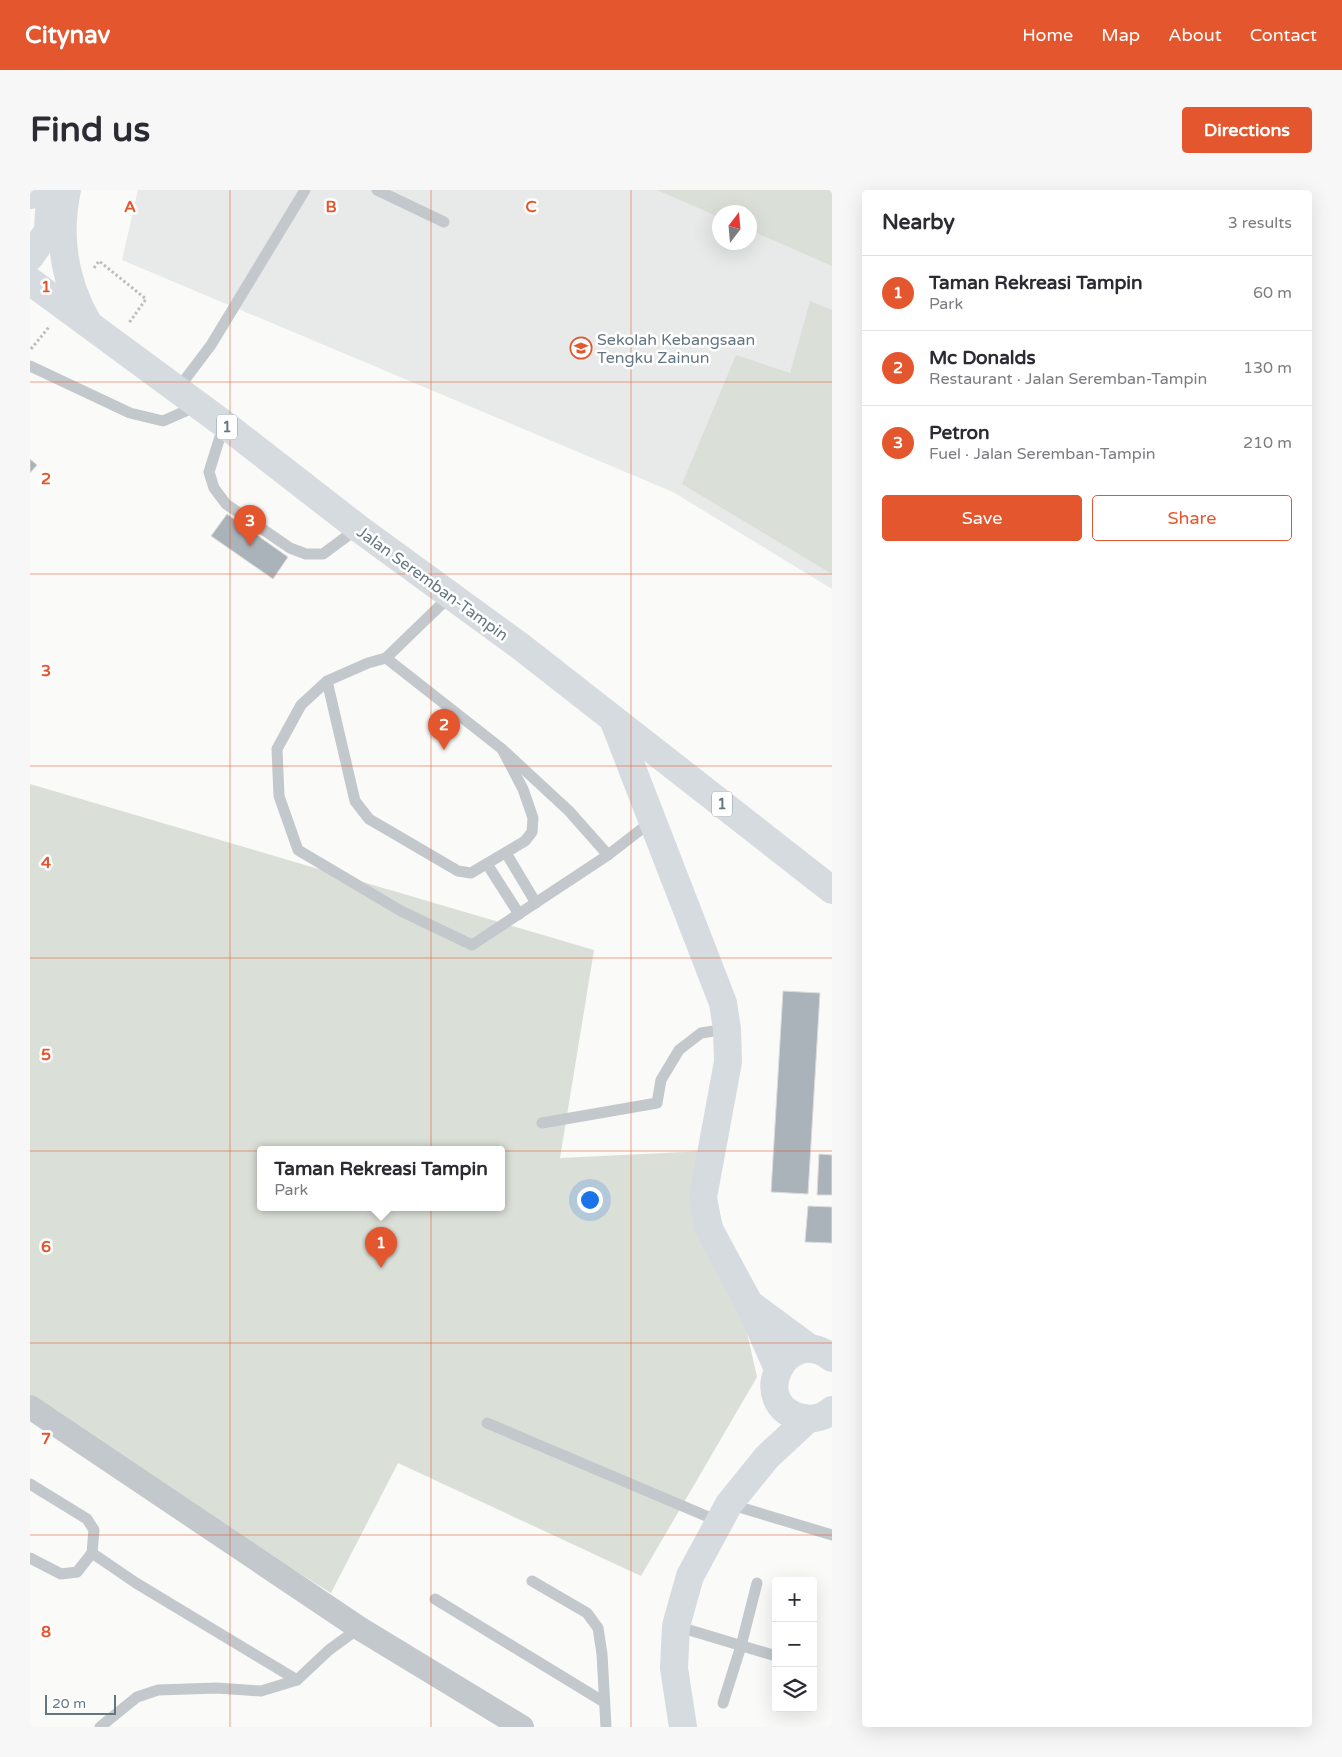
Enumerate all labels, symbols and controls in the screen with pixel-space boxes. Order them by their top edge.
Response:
text: Citynav [25,21,110,50]
text: Home [1022,24,1073,46]
text: Map [1101,24,1140,46]
text: About [1168,24,1222,46]
text: Contact [1250,24,1317,46]
button: Directions [1182,107,1312,153]
text: Find us [30,109,150,151]
text: A [124,197,136,217]
text: B [325,197,337,217]
text: C [525,197,537,217]
north arrow [712,205,757,250]
text: Nearby [882,210,955,235]
text: 3 results [1228,213,1292,233]
text: Taman Rekreasi Tampin [929,272,1143,294]
text: 1 [41,277,51,297]
text: 1 [893,283,903,303]
text: 60 m [1253,283,1292,303]
text: Park [929,294,963,314]
place label: Sekolah Kebangsaan Tengku Zainun [597,330,755,368]
school or university icon: Sekolah Kebangsaan Tengku Zainun [569,336,593,360]
text: Mc Donalds [929,347,1036,369]
text: 2 [893,358,903,378]
text: 130 m [1243,358,1292,378]
text: Restaurant · Jalan Seremban-Tampin [929,369,1207,389]
road number: 1 [217,414,237,440]
text: Petron [929,422,990,444]
text: 3 [893,433,903,453]
text: 210 m [1243,433,1292,453]
text: Fuel · Jalan Seremban-Tampin [929,444,1156,464]
text: 2 [41,469,51,489]
button: Save [882,495,1082,541]
button: Share [1092,495,1292,541]
pin: 3 [234,505,266,546]
street label: Jalan Seremban-Tampin [353,522,512,645]
text: 3 [41,661,51,681]
pin: 2 [428,709,460,750]
road number: 1 [712,792,732,816]
text: 4 [41,853,51,873]
text: 5 [41,1045,51,1065]
popup [257,1146,505,1211]
text: Taman Rekreasi Tampin [274,1158,488,1180]
text: Park [274,1180,308,1200]
your location [577,1187,603,1213]
pin: 1 [365,1227,397,1268]
text: 6 [41,1237,51,1257]
text: 7 [41,1429,51,1449]
map controls [772,1577,817,1712]
button: + [772,1577,817,1622]
text: 8 [41,1622,51,1642]
button: − [772,1622,817,1667]
button: layers [772,1667,817,1712]
scale bar [45,1692,116,1715]
text: 20 m [52,1695,86,1712]

